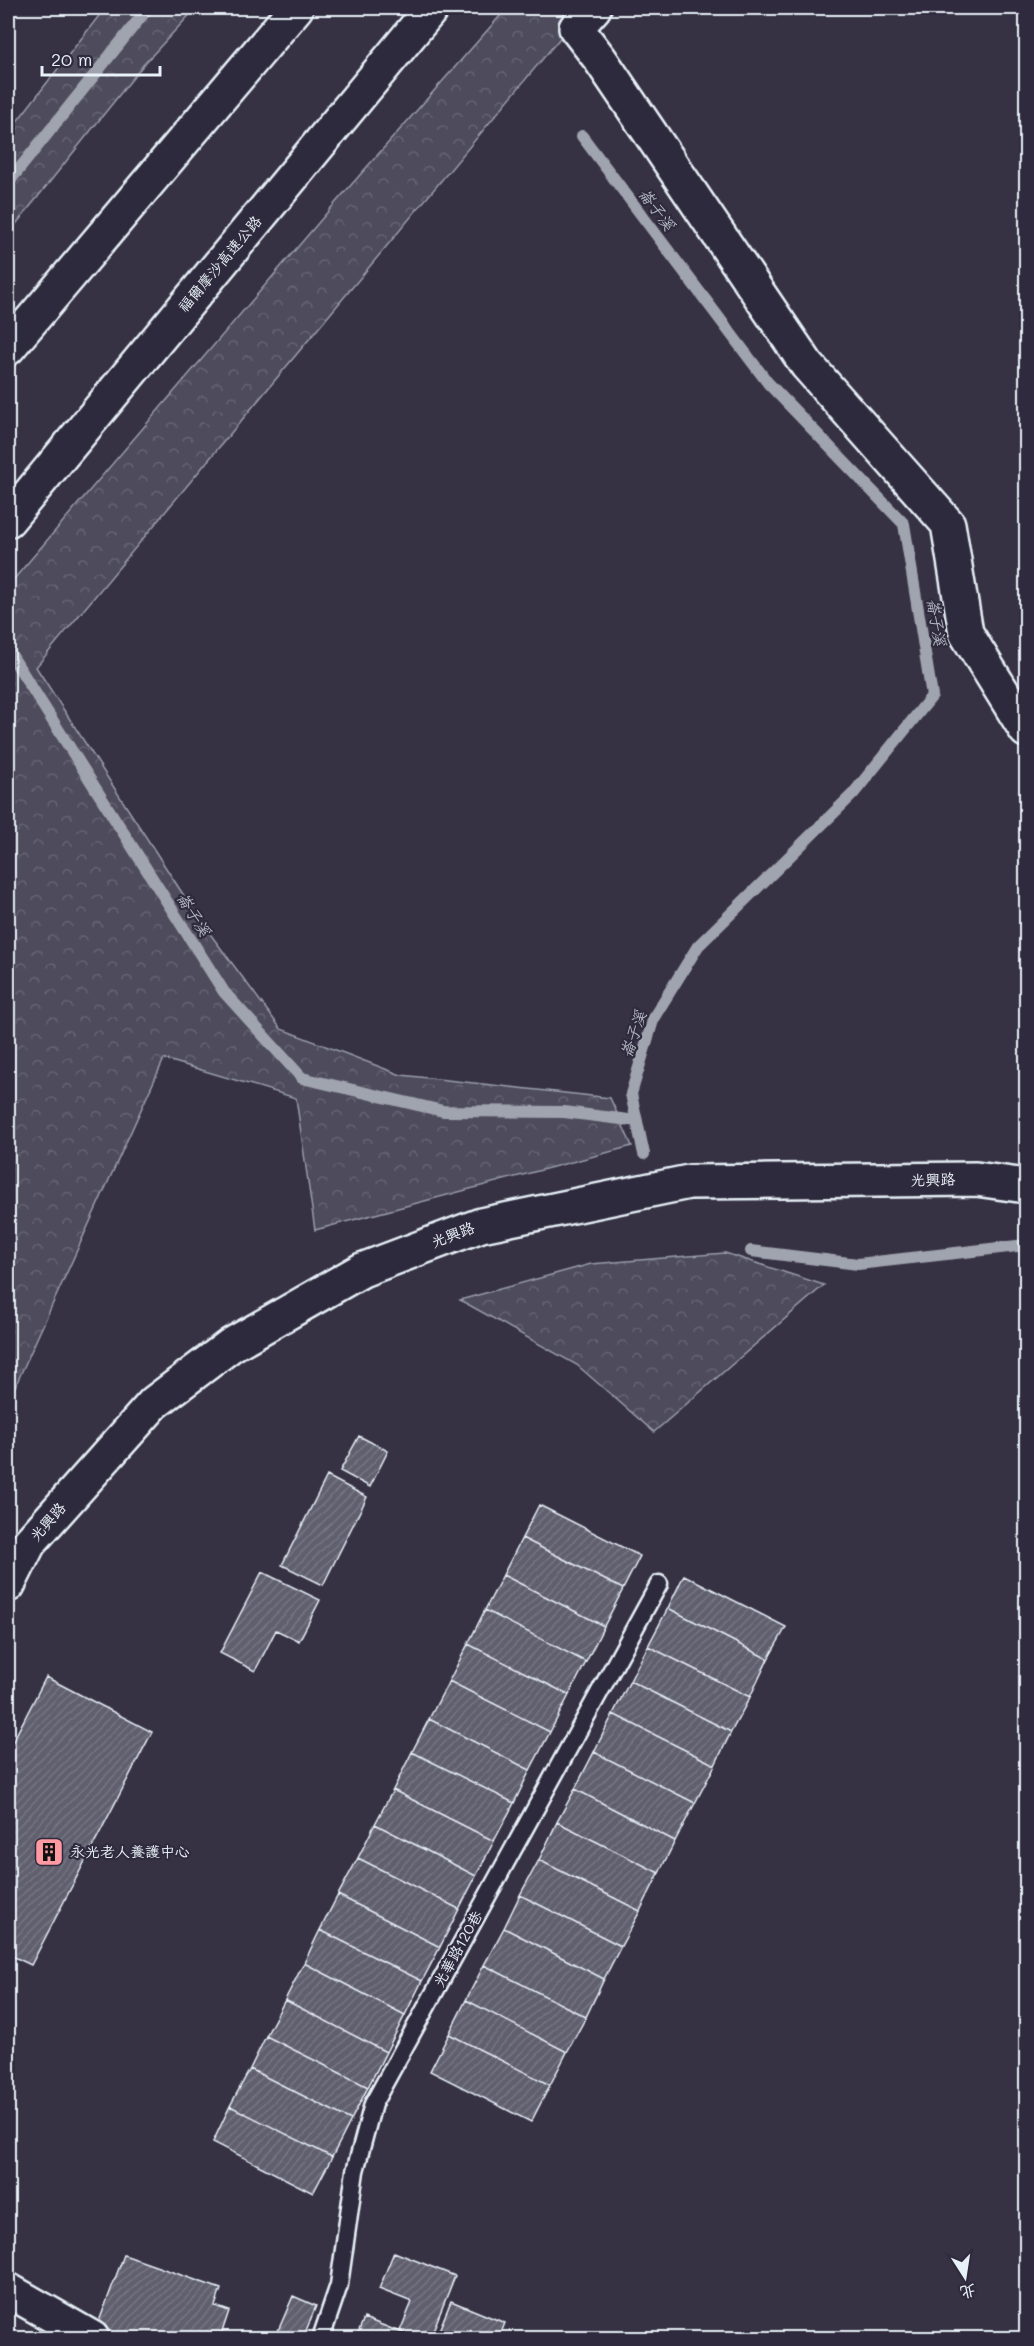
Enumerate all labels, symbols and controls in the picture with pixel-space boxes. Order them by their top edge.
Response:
scale bar [42,39,160,77]
text: 20 m [51,47,92,71]
water label: 崙子溪 [635,183,681,235]
street label: 福爾摩沙高速公路 [173,211,265,316]
water label: 崙子溪 [923,597,952,648]
water label: 崙子溪 [173,888,217,940]
water label: 崙子溪 [615,1007,651,1060]
street label: 光興路 [910,1169,956,1189]
street label: 光興路 [428,1217,477,1251]
street label: 光興路 [25,1498,70,1545]
building icon: 永光老人養護中心 [33,1836,65,1868]
place label: 永光老人養護中心 [70,1841,190,1861]
street label: 光華路120巷 [428,1907,486,1990]
north arrow [935,2247,995,2307]
text: 北 [958,2280,978,2304]

